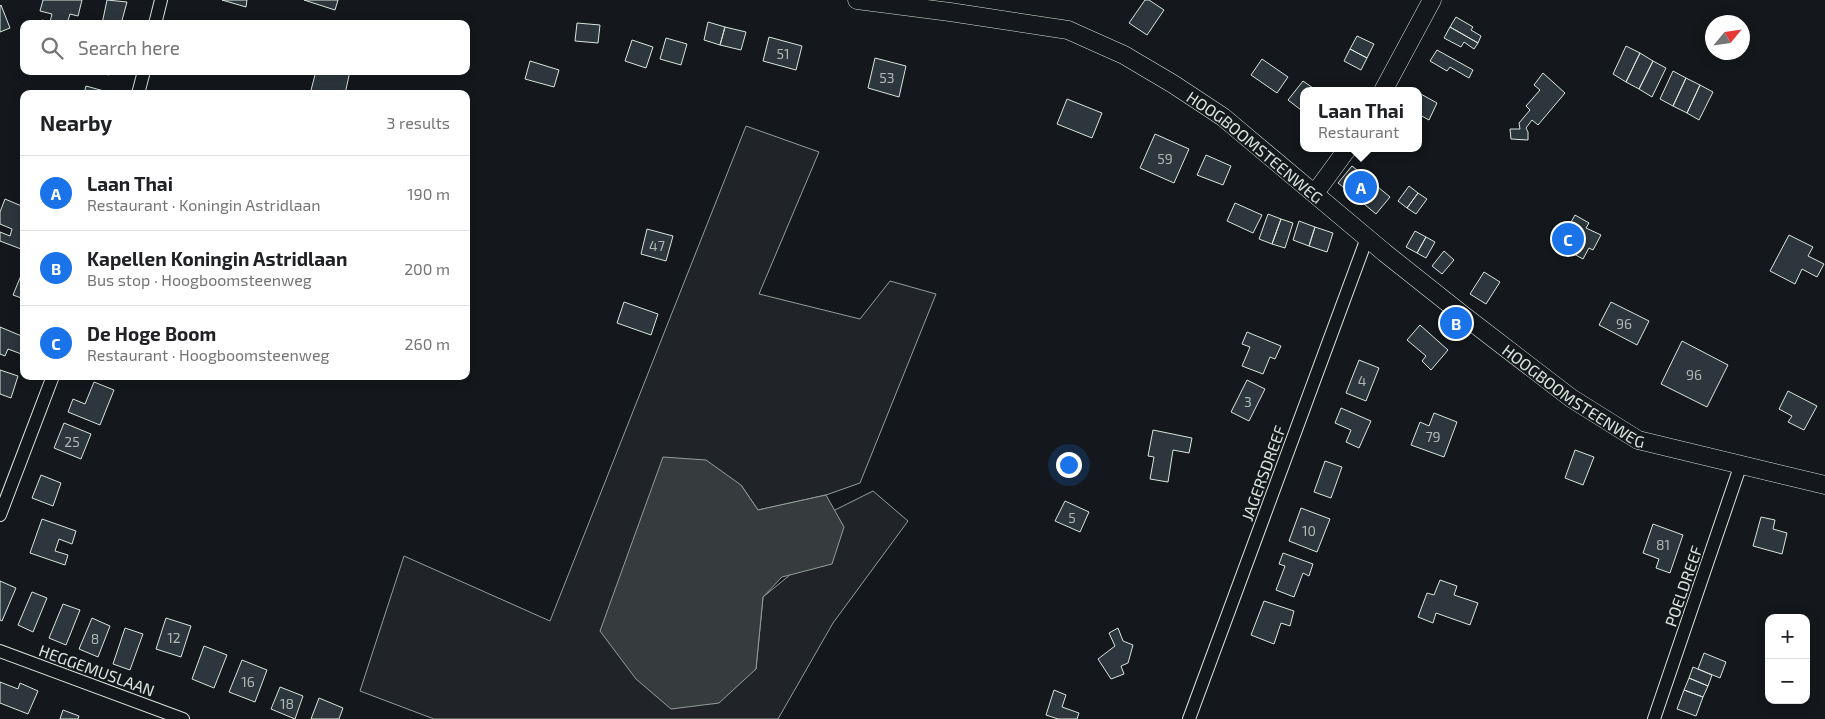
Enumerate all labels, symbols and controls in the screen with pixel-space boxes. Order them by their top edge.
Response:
north arrow [1705,15,1750,60]
search box [20,20,470,75]
icon: search [38,34,66,62]
text: Search here [78,36,180,59]
house number: 51 [776,45,790,62]
house number: 53 [879,69,895,86]
street label: HOOGBOOMSTEENWEG [1184,87,1327,207]
popup [1300,87,1422,152]
text: Laan Thai [1318,99,1404,122]
text: Nearby [40,110,112,135]
text: 3 results [387,113,450,132]
text: Restaurant [1318,122,1399,141]
house number: 59 [1157,150,1173,167]
pin: A [1345,168,1377,206]
text: Laan Thai [87,172,173,195]
text: A [51,184,61,203]
text: 190 m [407,184,450,203]
text: Restaurant · Koningin Astridlaan [87,195,321,214]
pin: C [1552,220,1584,258]
house number: 47 [649,237,665,254]
text: Kapellen Koningin Astridlaan [87,247,347,270]
text: B [51,259,61,278]
text: 200 m [404,259,450,278]
text: Bus stop · Hoogboomsteenweg [87,270,312,289]
pin: B [1440,304,1472,342]
house number: 96 [1616,315,1632,332]
text: De Hoge Boom [87,322,216,345]
text: C [51,334,61,353]
text: 260 m [405,334,450,353]
street label: HOOGBOOMSTEENWEG [1499,340,1647,451]
text: Restaurant · Hoogboomsteenweg [87,345,330,364]
house number: 96 [1686,366,1702,383]
house number: 4 [1358,372,1366,389]
house number: 3 [1244,393,1252,410]
street label: JAGERSDREEF [1237,422,1289,523]
house number: 79 [1425,428,1441,445]
house number: 25 [64,433,80,450]
your location [1056,452,1082,478]
house number: 5 [1068,509,1076,526]
house number: 10 [1302,522,1316,539]
house number: 81 [1656,536,1670,553]
street label: POELDREEF [1660,543,1706,629]
map controls [1765,614,1810,704]
button: + [1765,614,1810,659]
house number: 12 [167,629,181,646]
house number: 8 [91,630,99,647]
street label: HEGGEMUSLAAN [37,640,157,700]
button: − [1765,659,1810,704]
house number: 16 [241,673,255,690]
house number: 18 [280,695,294,712]

